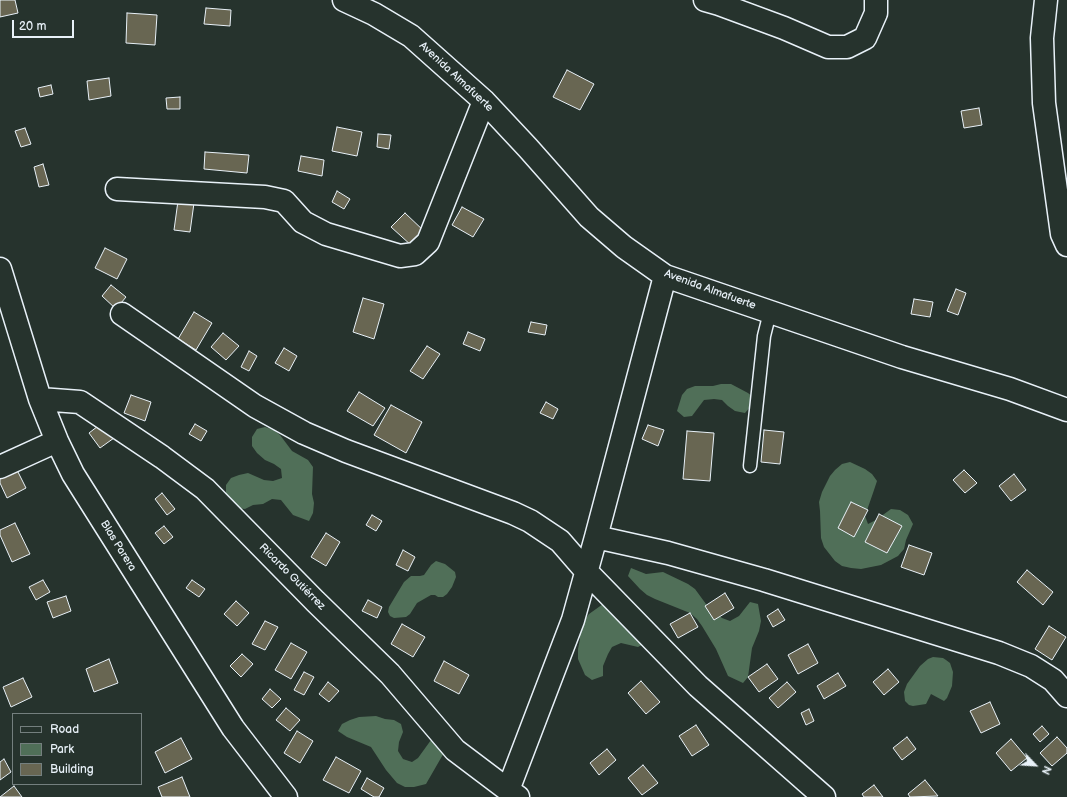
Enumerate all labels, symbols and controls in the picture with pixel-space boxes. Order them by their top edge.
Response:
scale bar [14,12,76,38]
text: 20 m [19,19,46,34]
street label: Avenida Almafuerte [416,39,496,115]
street label: Avenida Almafuerte [662,267,758,313]
street label: Blas Parera [97,518,139,574]
street label: Ricardo Gutiérrez [256,541,328,613]
legend [12,713,142,785]
text: Road [50,722,79,737]
text: Park [50,742,74,757]
north arrow [1015,745,1055,785]
text: Building [50,762,94,777]
text: N [1039,764,1054,777]

